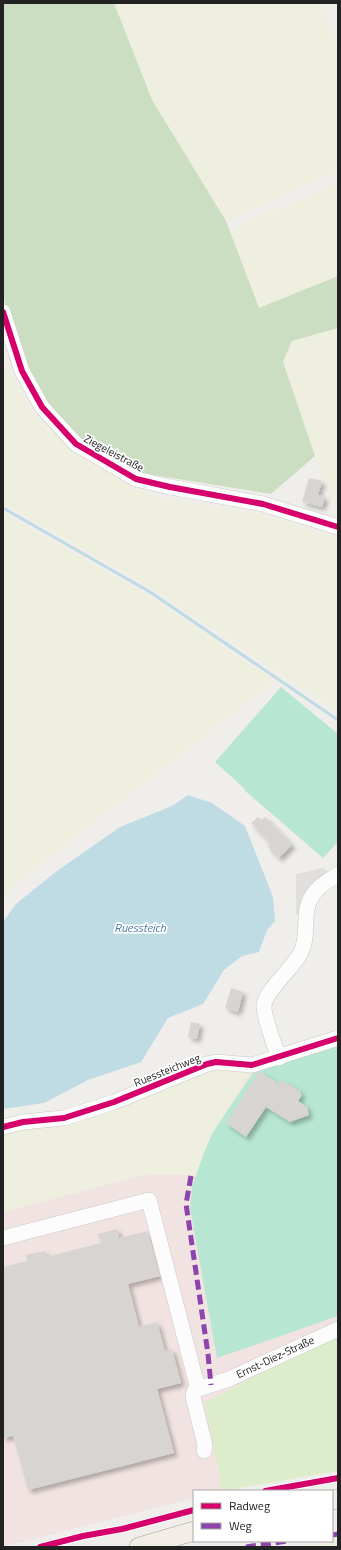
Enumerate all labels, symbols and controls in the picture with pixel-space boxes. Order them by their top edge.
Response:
street label: Ziegeleistraße [81,431,147,476]
water label: Ruessteich [114,918,167,937]
street label: Ruessteichweg [131,1049,203,1091]
street label: Ernst-Diez-Straße [233,1332,317,1382]
legend [193,1490,333,1542]
text: Radweg [229,1496,270,1515]
text: Weg [229,1516,252,1535]

